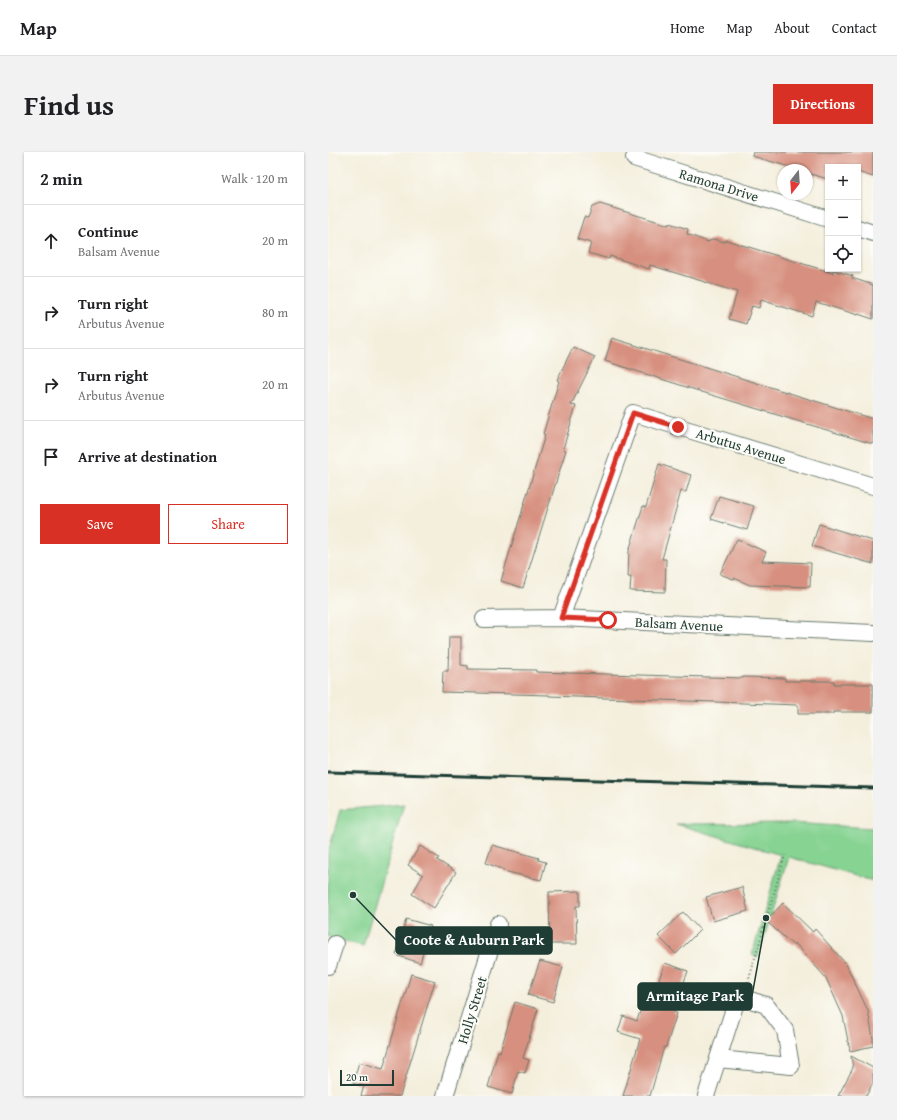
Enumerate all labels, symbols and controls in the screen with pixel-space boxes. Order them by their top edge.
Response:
text: Map [20,14,57,42]
text: Home [670,18,705,38]
text: Map [727,18,752,38]
text: About [774,18,810,38]
text: Contact [832,18,877,38]
text: Find us [24,84,114,125]
button: Directions [773,84,873,124]
street label: Ramona Drive [677,163,762,207]
north arrow [777,164,813,200]
map controls [825,164,861,272]
button: + [825,164,861,200]
text: 2 min [40,166,82,191]
text: Walk · 120 m [221,169,288,188]
button: − [825,200,861,236]
text: Continue [78,221,139,242]
icon: ahead [40,230,62,252]
text: 20 m [262,231,288,250]
button: locate [825,236,861,272]
text: Balsam Avenue [78,242,160,261]
text: Turn right [78,293,149,314]
icon: right [40,302,62,324]
text: 80 m [262,303,288,322]
text: Arbutus Avenue [78,314,165,333]
text: Turn right [78,365,149,386]
icon: right [40,374,62,396]
text: 20 m [262,375,288,394]
text: Arbutus Avenue [78,386,165,405]
route end [669,418,687,436]
street label: Arbutus Avenue [693,423,789,469]
icon: arrive [40,446,62,468]
text: Arrive at destination [78,446,217,467]
button: Save [40,504,160,544]
button: Share [168,504,288,544]
route start [599,611,617,629]
street label: Balsam Avenue [634,612,724,636]
callout: Coote & Auburn Park [396,927,552,954]
text: Coote & Auburn Park [404,929,545,950]
street label: Holly Street [452,974,492,1046]
callout: Armitage Park [638,983,752,1010]
text: Armitage Park [646,985,744,1006]
scale bar [340,1068,394,1087]
text: 20 m [346,1069,368,1085]

